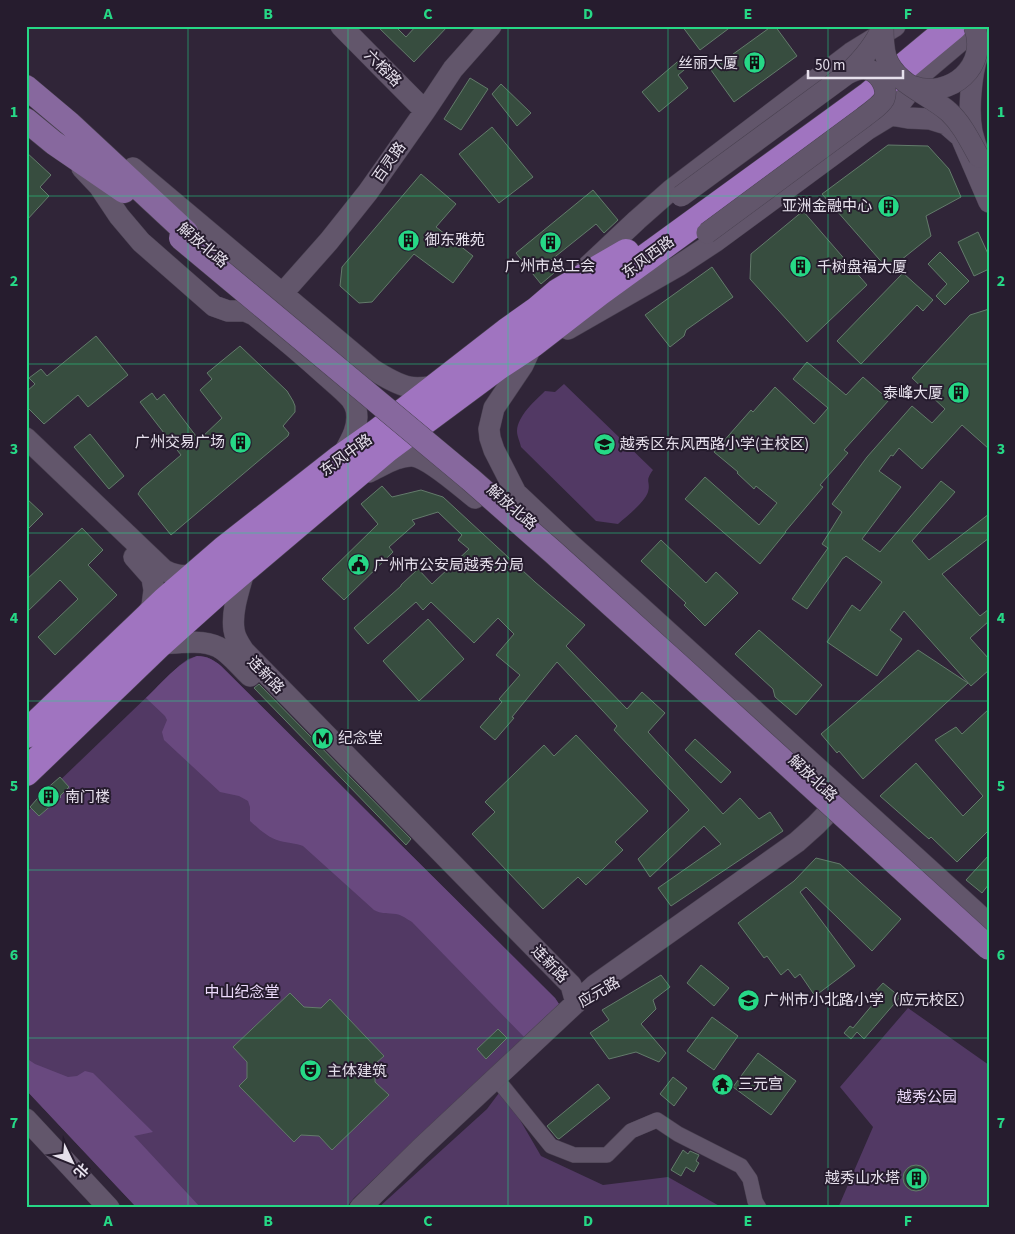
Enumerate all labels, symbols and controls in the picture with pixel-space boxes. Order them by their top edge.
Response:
text: A [102,3,113,25]
text: B [263,3,273,25]
text: C [423,3,433,25]
text: D [583,3,593,25]
text: E [744,3,752,25]
text: F [904,3,912,25]
street label: 六榕路 [359,45,406,92]
scale bar [808,48,902,80]
building icon: 丝丽大厦 [742,51,766,75]
place label: 丝丽大厦 [678,53,738,74]
text: 50 m [815,55,845,76]
text: 1 [10,101,18,123]
text: 1 [997,101,1005,123]
street label: 百灵路 [368,138,411,187]
building icon: 亚洲金融中心 [876,194,900,218]
place label: 亚洲金融中心 [782,196,872,217]
street label: 解放北路 [173,218,232,273]
building icon: 御东雅苑 [397,228,421,252]
place label: 御东雅苑 [425,230,485,251]
building icon: 广州市总工会 [538,231,562,255]
street label: 东风西路 [618,231,679,284]
building icon: 千树盘福大厦 [789,255,813,279]
place label: 广州市总工会 [505,256,595,277]
place label: 千树盘福大厦 [817,257,907,278]
text: 2 [10,270,18,292]
text: 2 [997,270,1005,292]
building icon: 泰峰大厦 [947,381,971,405]
place label: 泰峰大厦 [883,383,943,404]
street label: 东风中路 [316,429,377,482]
building icon: 广州交易广场 [229,430,253,454]
place label: 广州交易广场 [135,432,225,453]
school or university icon: 越秀区东风西路小学(主校区) [592,432,616,456]
place label: 越秀区东风西路小学(主校区) [620,434,809,455]
text: 3 [10,438,18,460]
text: 3 [997,438,1005,460]
street label: 解放北路 [482,480,541,535]
public building icon: 广州市公安局越秀分局 [346,553,370,577]
place label: 广州市公安局越秀分局 [374,555,524,576]
text: 4 [10,607,19,629]
text: 4 [997,607,1006,629]
street label: 连新路 [242,652,289,699]
metro station icon: 纪念堂 [310,726,334,750]
place label: 纪念堂 [338,728,383,749]
street label: 解放北路 [784,750,842,807]
text: 5 [10,775,18,797]
text: 5 [997,775,1005,797]
building icon: 南门楼 [37,785,61,809]
place label: 南门楼 [65,787,110,808]
street label: 连新路 [526,941,573,988]
text: 6 [10,944,18,966]
text: 6 [997,944,1005,966]
street label: 应元路 [575,972,624,1013]
park label: 中山纪念堂 [204,982,280,1003]
school or university icon: 广州市小北路小学（应元校区） [736,988,760,1012]
place label: 广州市小北路小学（应元校区） [764,990,974,1011]
theatre icon: 主体建筑 [299,1059,323,1083]
place label: 主体建筑 [327,1061,387,1082]
temple icon: 三元宫 [710,1072,734,1096]
place label: 三元宫 [738,1074,783,1095]
park label: 越秀公园 [897,1087,957,1108]
text: 7 [10,1112,18,1134]
text: 7 [997,1112,1005,1134]
north arrow [48,1136,98,1186]
text: 北 [69,1158,93,1182]
building icon: 越秀山水塔 [904,1166,928,1190]
place label: 越秀山水塔 [825,1168,900,1189]
text: A [102,1210,113,1232]
text: B [263,1210,273,1232]
text: C [423,1210,433,1232]
text: D [583,1210,593,1232]
text: E [744,1210,752,1232]
text: F [904,1210,912,1232]

